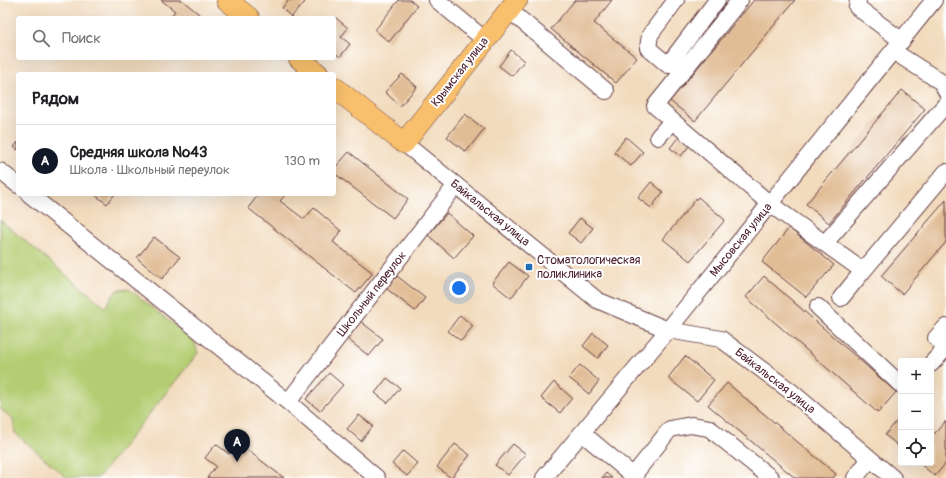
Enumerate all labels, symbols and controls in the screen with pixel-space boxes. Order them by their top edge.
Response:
search box [16,16,336,60]
icon: search [30,27,52,49]
text: Поиск [62,29,101,48]
street label: Крымская улица [428,34,492,110]
text: Рядом [32,88,79,109]
text: Средняя школа №43 [70,143,207,162]
text: A [41,153,49,169]
text: 130 m [284,153,320,169]
text: Школа · Школьный переулок [70,162,230,178]
street label: Байкальская улица [447,176,533,250]
street label: Мысовская улица [707,200,776,280]
street label: Школьный переулок [334,248,410,340]
place label: Стоматологическая поликлиника [537,253,641,282]
marker: Стоматологическая поликлиника [524,262,534,272]
your location [449,278,469,298]
street label: Байкальская улица [732,345,819,417]
map controls [898,358,934,466]
button: + [898,358,934,394]
button: − [898,394,934,430]
pin: A [224,429,250,462]
button: locate [898,430,934,466]

